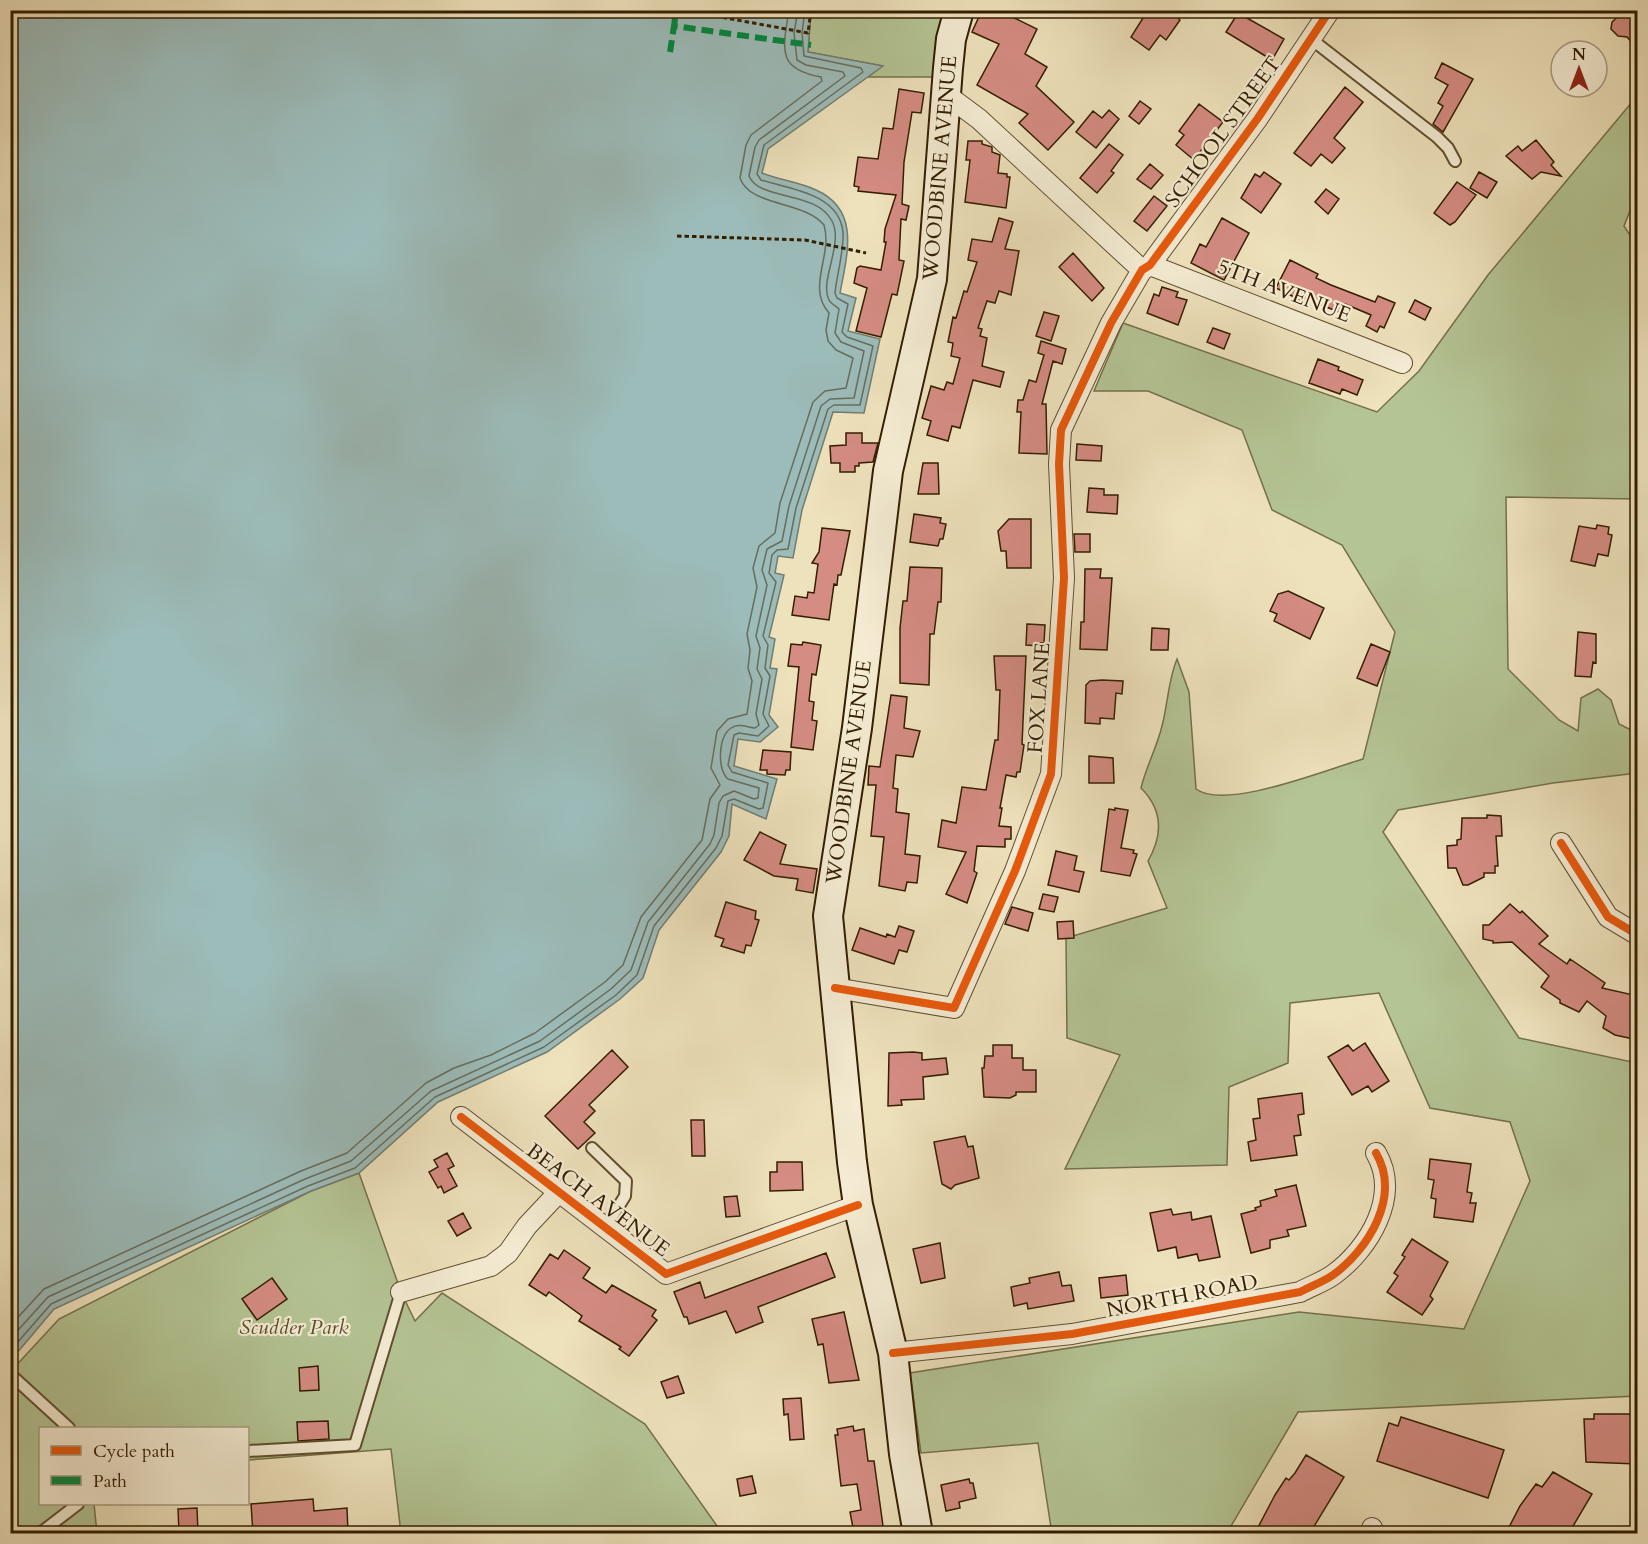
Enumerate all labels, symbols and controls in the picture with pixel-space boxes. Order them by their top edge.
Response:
north arrow [1549,39,1609,99]
text: N [1572,44,1586,66]
street label: SCHOOL STREET [1158,50,1288,214]
street label: WOODBINE AVENUE [916,54,964,283]
street label: 5TH AVENUE [1213,252,1355,330]
street label: FOX LANE [1021,642,1057,754]
street label: WOODBINE AVENUE [819,658,879,887]
street label: BEACH AVENUE [520,1136,676,1264]
street label: NORTH ROAD [1104,1267,1260,1325]
park label: Scudder Park [239,1313,349,1342]
legend [39,1427,249,1505]
text: Cycle path [93,1439,175,1464]
text: Path [93,1469,127,1494]

